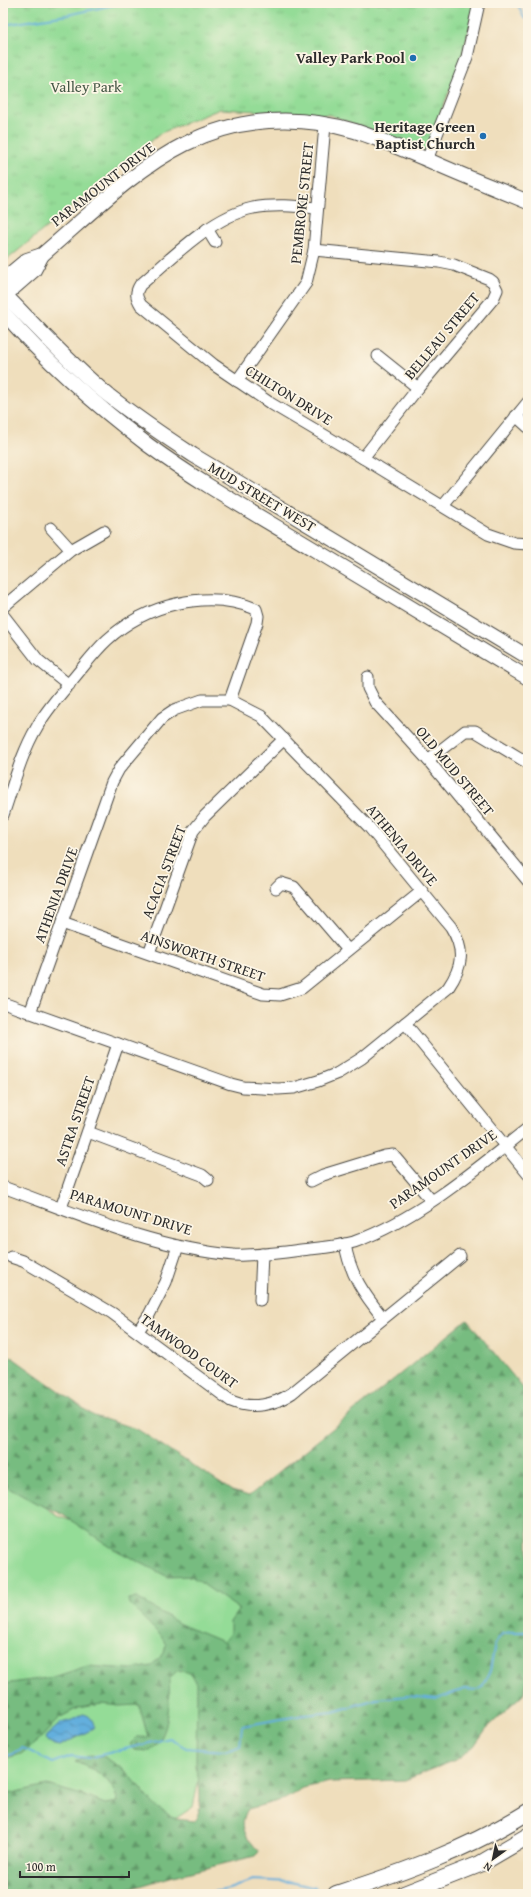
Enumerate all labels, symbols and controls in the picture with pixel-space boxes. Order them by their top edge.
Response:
place label: Valley Park Pool [296,47,405,68]
marker: Valley Park Pool [408,53,418,63]
park label: Valley Park [50,76,122,97]
place label: Heritage Green Baptist Church [374,116,475,154]
marker: Heritage Green Baptist Church [478,131,488,141]
street label: PARAMOUNT DRIVE [46,136,159,231]
street label: PEMBROKE STREET [285,141,318,265]
street label: BELLEAU STREET [399,287,485,384]
street label: CHILTON DRIVE [242,359,337,430]
street label: MUD STREET WEST [205,456,320,537]
street label: OLD MUD STREET [412,721,500,821]
street label: ATHENIA DRIVE [362,799,443,890]
street label: ACACIA STREET [136,821,191,922]
street label: ATHENIA DRIVE [28,843,83,946]
street label: AINSWORTH STREET [138,924,269,987]
street label: ASTRA STREET [49,1073,100,1169]
street label: PARAMOUNT DRIVE [385,1123,501,1213]
street label: PARAMOUNT DRIVE [68,1183,195,1240]
street label: TAMWOOD COURT [136,1308,243,1393]
north arrow [473,1839,513,1879]
scale bar [20,1853,129,1879]
text: 100 m [26,1858,56,1875]
text: N [480,1858,495,1876]

